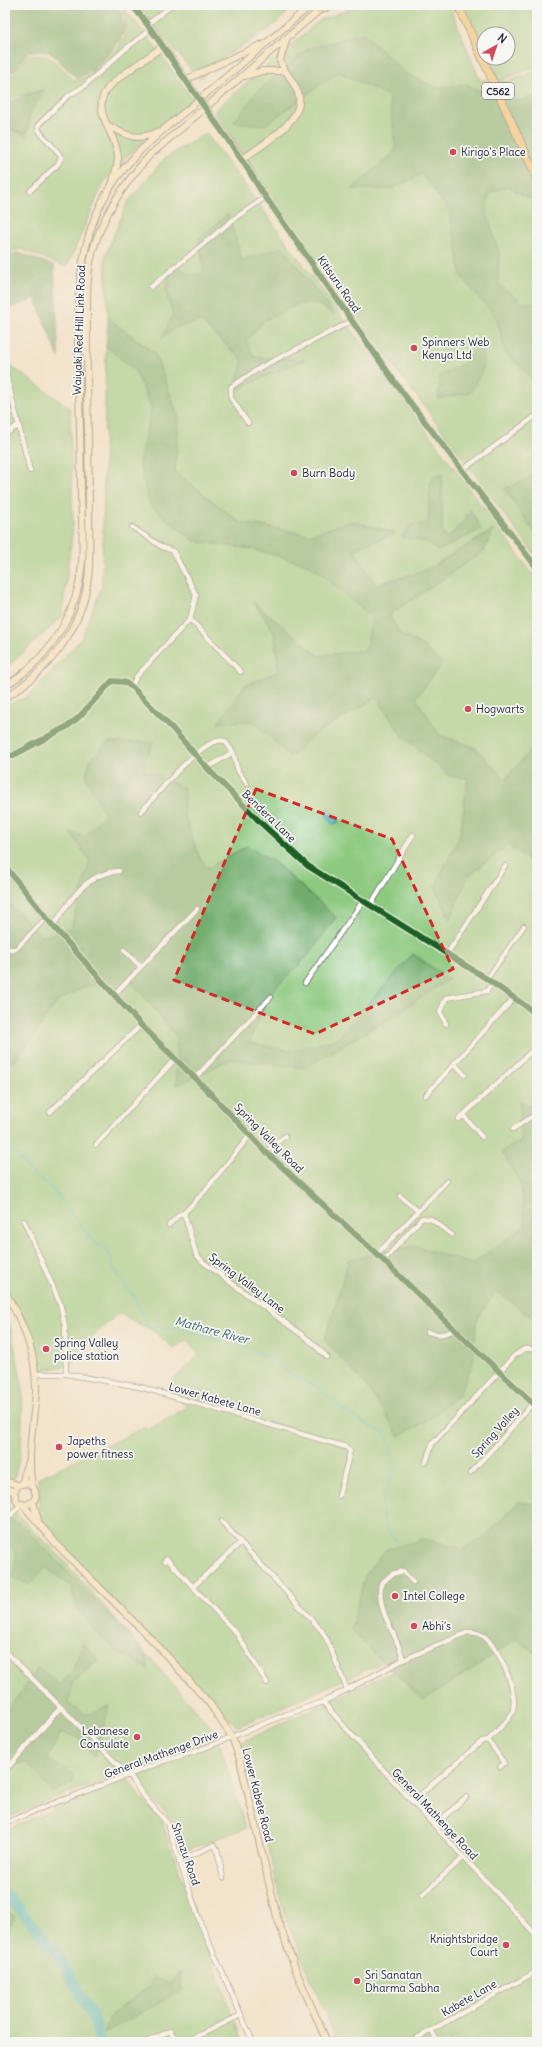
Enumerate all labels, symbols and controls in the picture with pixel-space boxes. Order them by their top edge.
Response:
north arrow [476,26,516,66]
text: N [495,30,510,46]
road number: C562 [482,83,514,99]
place label: Kirigo's Place [461,145,526,159]
marker: Kirigo's Place [448,147,458,157]
street label: Kitisuru Road [314,253,364,316]
street label: Waiyaki Red Hill Link Road [70,264,88,395]
place label: Spinners Web Kenya Ltd [422,335,489,362]
marker: Spinners Web Kenya Ltd [409,343,419,353]
place label: Burn Body [302,466,355,480]
marker: Burn Body [289,468,299,478]
place label: Hogwarts [476,702,524,716]
marker: Hogwarts [463,704,473,714]
street label: Bendera Lane [239,787,299,845]
street label: Spring Valley Road [231,1100,307,1176]
street label: Spring Valley Lane [206,1250,288,1316]
water label: Mathare River [174,1313,253,1348]
place label: Spring Valley police station [54,1336,119,1363]
marker: Spring Valley police station [41,1344,51,1354]
street label: Lower Kabete Lane [167,1379,263,1419]
street label: Spring Valley [468,1403,522,1461]
place label: Japeths power fitness [67,1434,133,1461]
marker: Japeths power fitness [54,1442,64,1452]
place label: Intel College [403,1589,465,1603]
marker: Intel College [390,1591,400,1601]
place label: Abhi's [422,1619,451,1633]
marker: Abhi's [409,1621,419,1631]
place label: Lebanese Consulate [80,1724,129,1751]
street label: General Mathenge Drive [102,1727,220,1781]
marker: Lebanese Consulate [132,1732,142,1742]
street label: Lower Kabete Road [240,1746,277,1844]
street label: General Mathenge Road [389,1765,481,1863]
street label: Shanzu Road [169,1821,203,1888]
place label: Knightsbridge Court [430,1932,498,1959]
marker: Knightsbridge Court [501,1940,511,1950]
place label: Sri Sanatan Dharma Sabha [365,1968,440,1995]
marker: Sri Sanatan Dharma Sabha [352,1976,362,1986]
street label: Kabete Lane [439,1976,499,2019]

